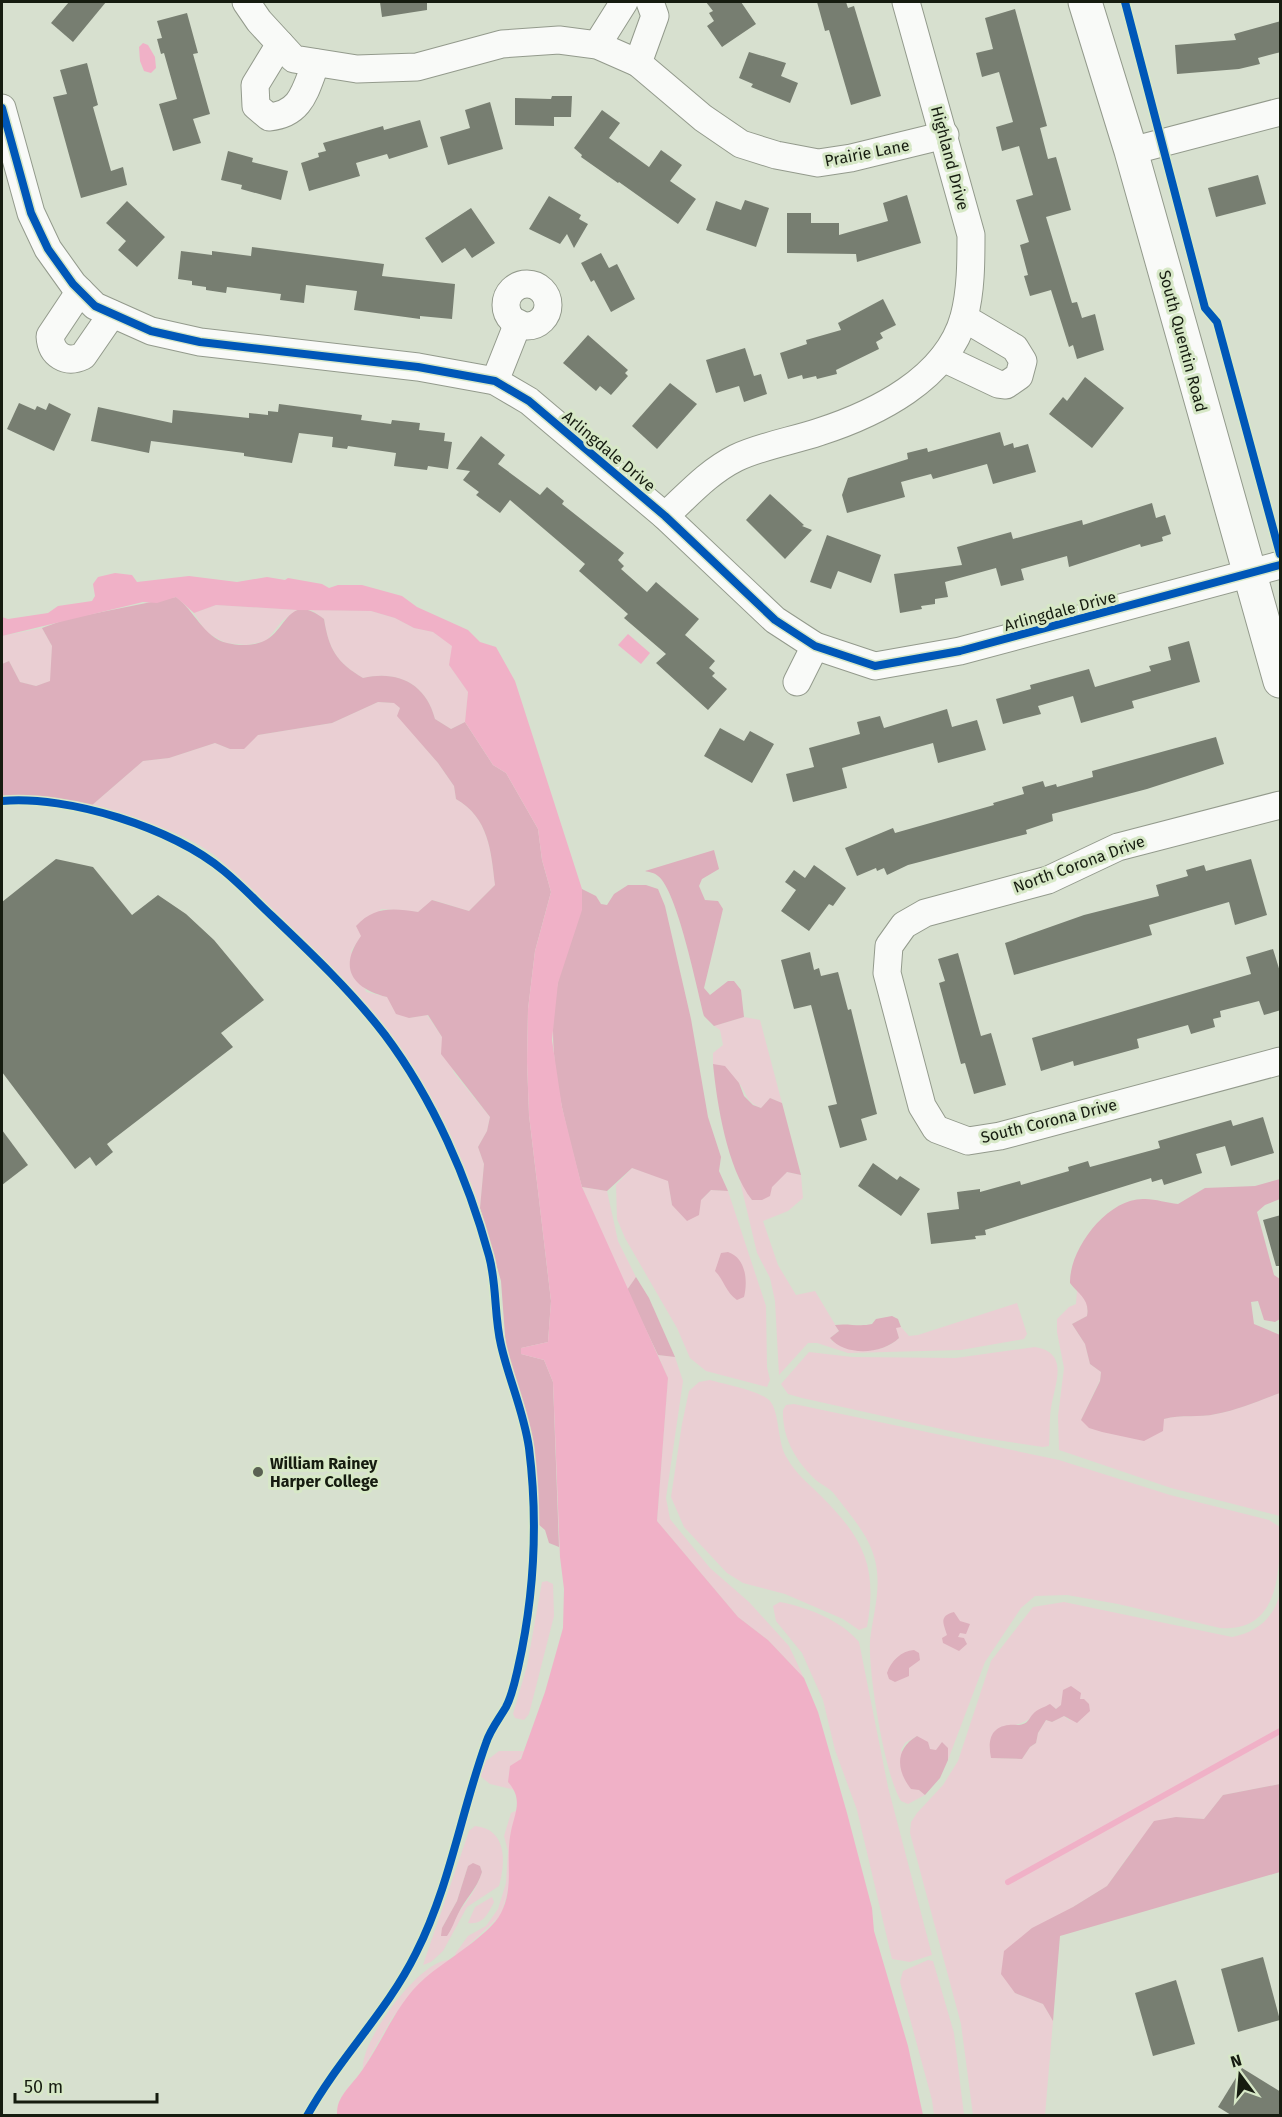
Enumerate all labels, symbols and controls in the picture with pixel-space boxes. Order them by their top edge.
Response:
street label: Highland Drive [927,104,973,212]
street label: Prairie Lane [823,135,911,171]
street label: South Quentin Road [1155,268,1211,414]
street label: Arlingdale Drive [559,407,659,495]
street label: Arlingdale Drive [1002,587,1118,635]
street label: North Corona Drive [1011,831,1147,897]
street label: South Corona Drive [979,1095,1119,1147]
place label: William Rainey Harper College [270,1454,378,1491]
marker: William Rainey Harper College [251,1465,265,1479]
north arrow [1210,2045,1270,2105]
text: N [1228,2050,1244,2072]
scale bar [15,2066,158,2104]
text: 50 m [24,2076,63,2098]

